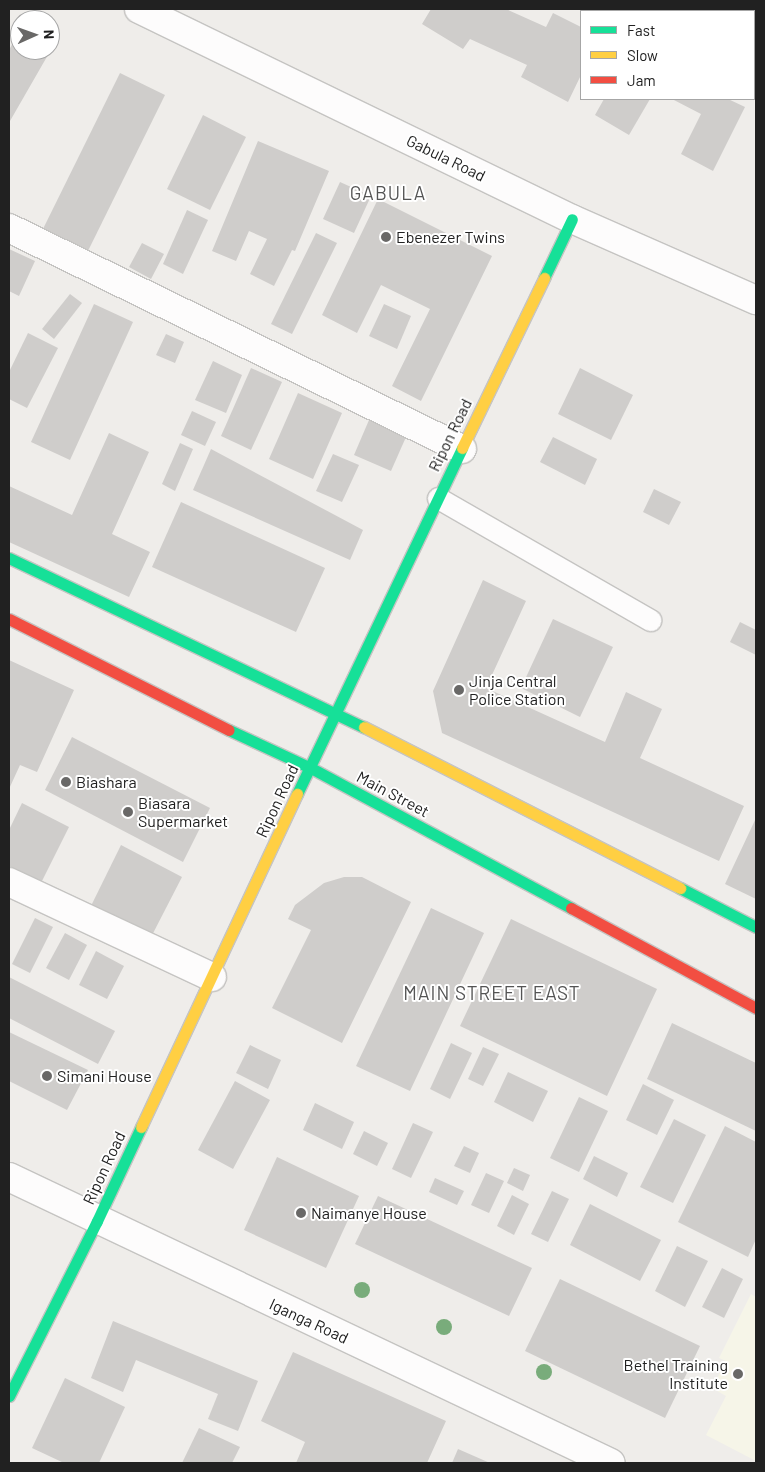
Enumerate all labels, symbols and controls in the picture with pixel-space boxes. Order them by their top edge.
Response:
north arrow [10,10,60,60]
legend [580,10,755,100]
text: Fast [627,21,655,39]
text: N [41,30,58,39]
text: Slow [627,46,658,64]
text: Jam [627,71,656,89]
street label: Gabula Road [403,131,489,185]
district label: GABULA [349,182,427,204]
place label: Ebenezer Twins [396,227,505,247]
marker: Ebenezer Twins [380,231,392,243]
street label: Ripon Road [424,396,476,474]
place label: Jinja Central Police Station [469,671,565,709]
marker: Jinja Central Police Station [453,684,465,696]
street label: Ripon Road [252,761,302,841]
street label: Main Street [354,767,432,821]
place label: Biashara [76,772,137,792]
marker: Biashara [60,776,72,788]
place label: Biasara Supermarket [138,793,228,831]
marker: Biasara Supermarket [122,806,134,818]
district label: MAIN STREET EAST [401,982,583,1004]
place label: Simani House [57,1066,152,1086]
marker: Simani House [41,1070,53,1082]
street label: Ripon Road [79,1128,129,1208]
place label: Naimanye House [311,1203,427,1223]
marker: Naimanye House [295,1207,307,1219]
street label: Iganga Road [267,1294,351,1348]
place label: Bethel Training Institute [624,1355,728,1393]
marker: Bethel Training Institute [732,1368,744,1380]

